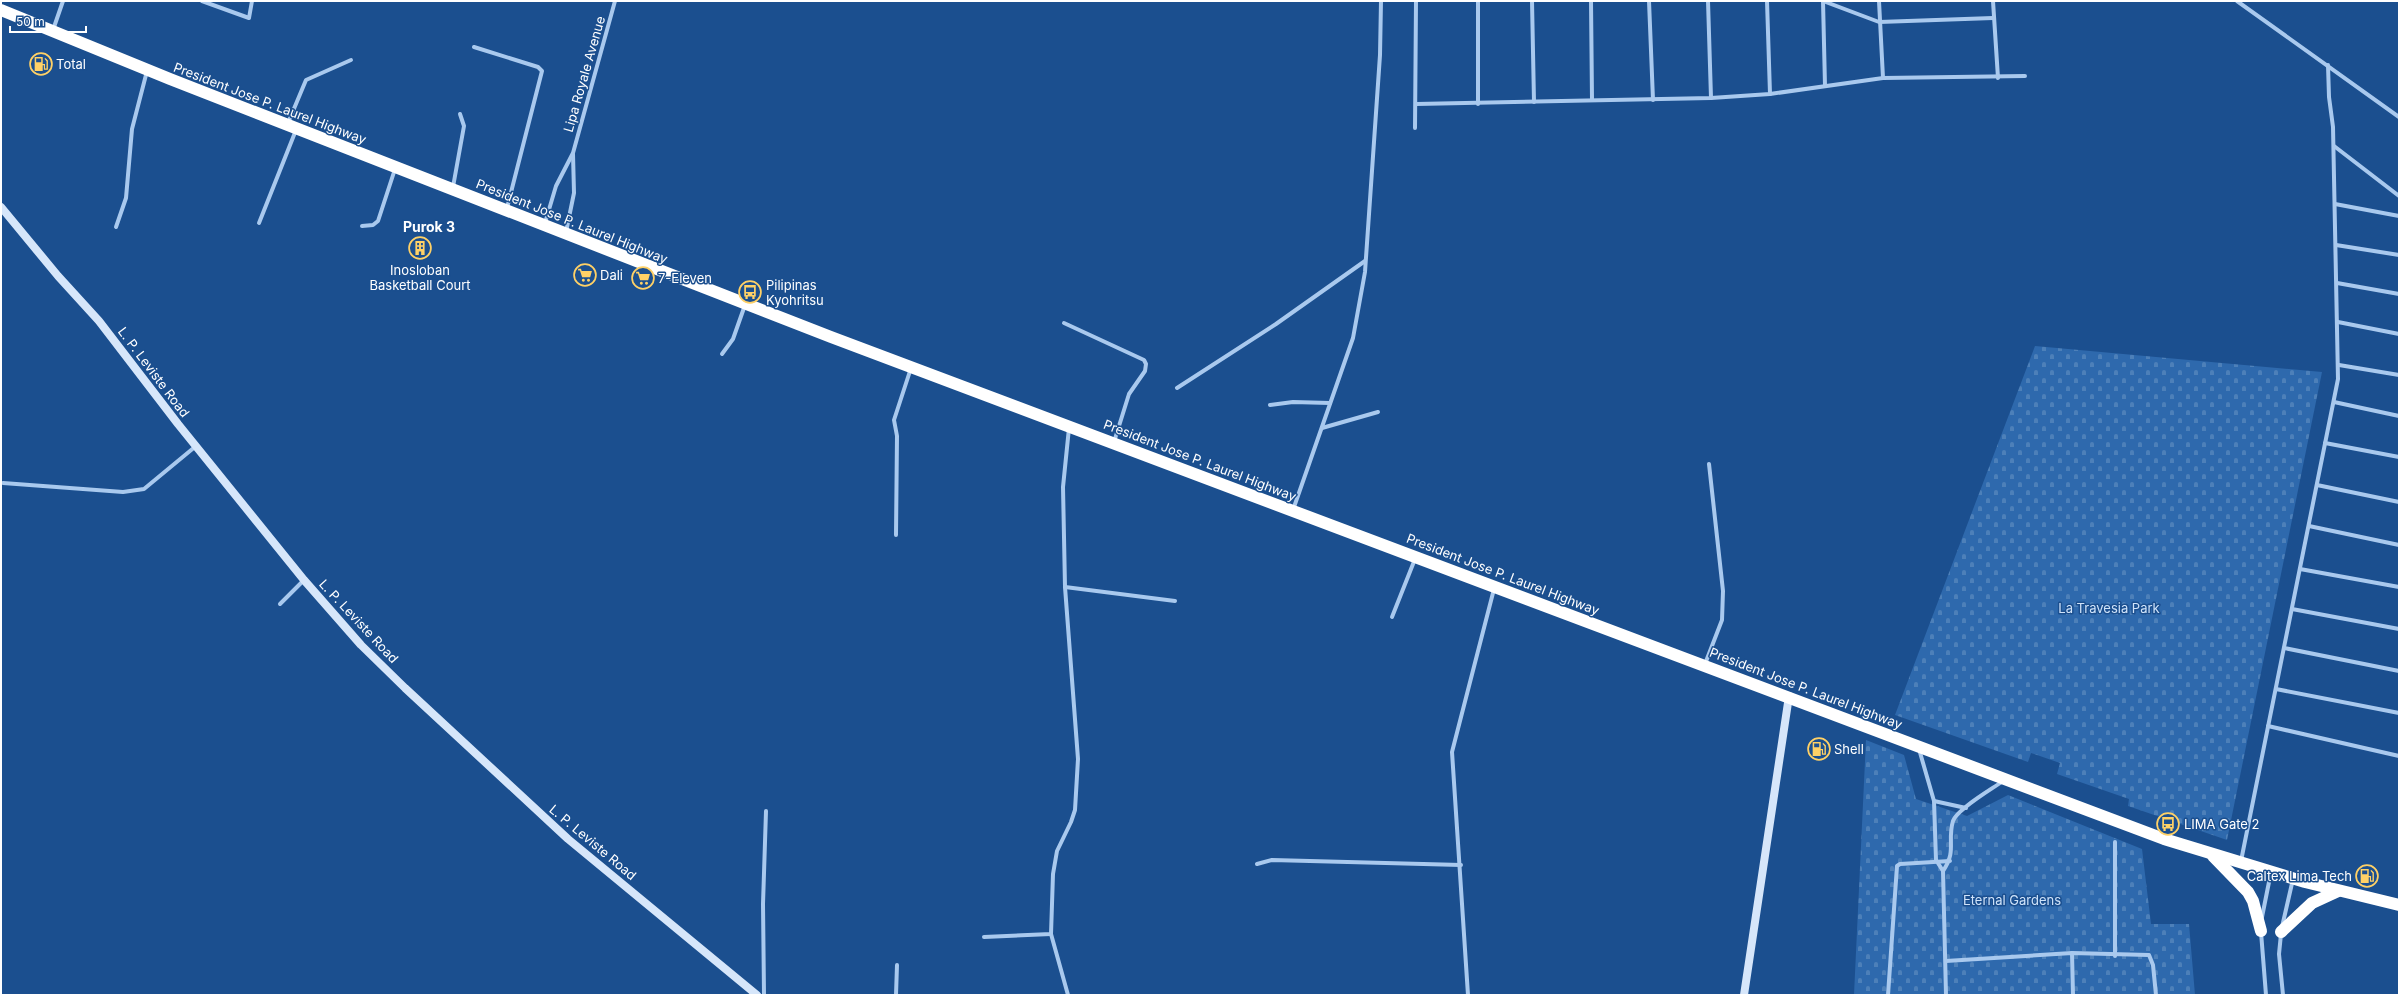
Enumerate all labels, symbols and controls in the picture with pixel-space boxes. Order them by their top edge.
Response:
scale bar [10,8,86,34]
text: 50 m [16,14,45,29]
street label: Lipa Royale Avenue [560,14,608,134]
fuel station icon: Total [28,51,54,77]
place label: Total [56,56,86,72]
street label: President Jose P. Laurel Highway [171,59,369,147]
street label: President Jose P. Laurel Highway [474,175,670,267]
district label: Purok 3 [403,218,455,235]
building icon: Inosloban Basketball Court [407,235,433,261]
place label: Inosloban Basketball Court [369,262,471,293]
supermarket icon: Dali [572,262,598,288]
supermarket icon: 7-Eleven [630,265,656,291]
place label: Dali [600,267,623,283]
place label: 7-Eleven [658,270,712,286]
place label: Pilipinas Kyohritsu [766,277,824,308]
bus stop icon: Pilipinas Kyohritsu [737,279,763,305]
street label: L. P. Leviste Road [115,324,193,420]
street label: President Jose P. Laurel Highway [1101,416,1299,504]
street label: President Jose P. Laurel Highway [1404,530,1602,618]
street label: L. P. Leviste Road [316,576,402,666]
park label: La Travesia Park [2058,600,2160,616]
street label: President Jose P. Laurel Highway [1707,644,1905,732]
fuel station icon: Shell [1806,736,1832,762]
place label: Shell [1834,741,1864,757]
street label: L. P. Leviste Road [546,801,640,883]
bus stop icon: LIMA Gate 2 [2155,811,2181,837]
place label: LIMA Gate 2 [2184,816,2260,832]
fuel station icon: Caltex Lima Tech [2354,863,2380,889]
place label: Caltex Lima Tech [2247,868,2352,884]
park label: Eternal Gardens [1963,892,2061,908]

